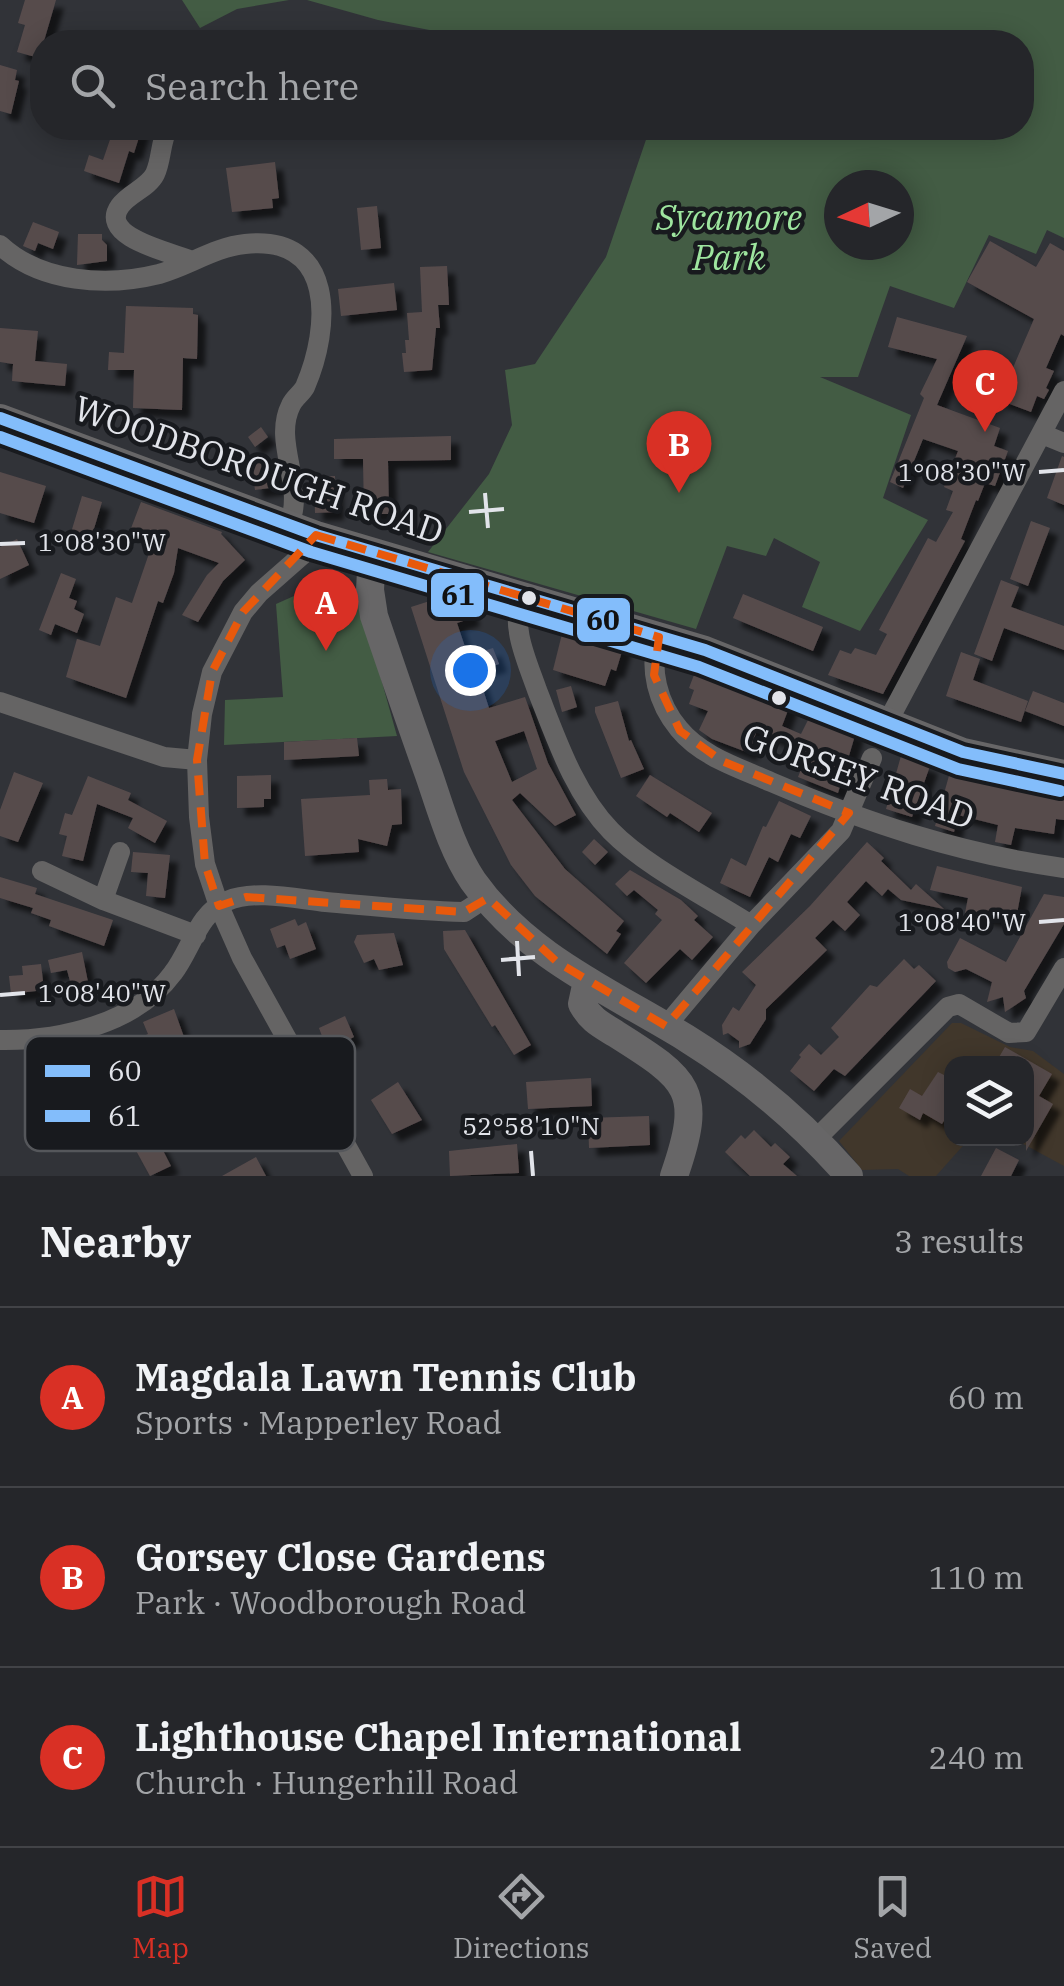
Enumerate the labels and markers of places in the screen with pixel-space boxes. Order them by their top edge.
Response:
pin: C [952,350,1018,432]
pin: B [646,410,712,493]
pin: A [294,568,358,651]
unlabelled marker [519,588,539,608]
unlabelled marker [769,688,789,708]

